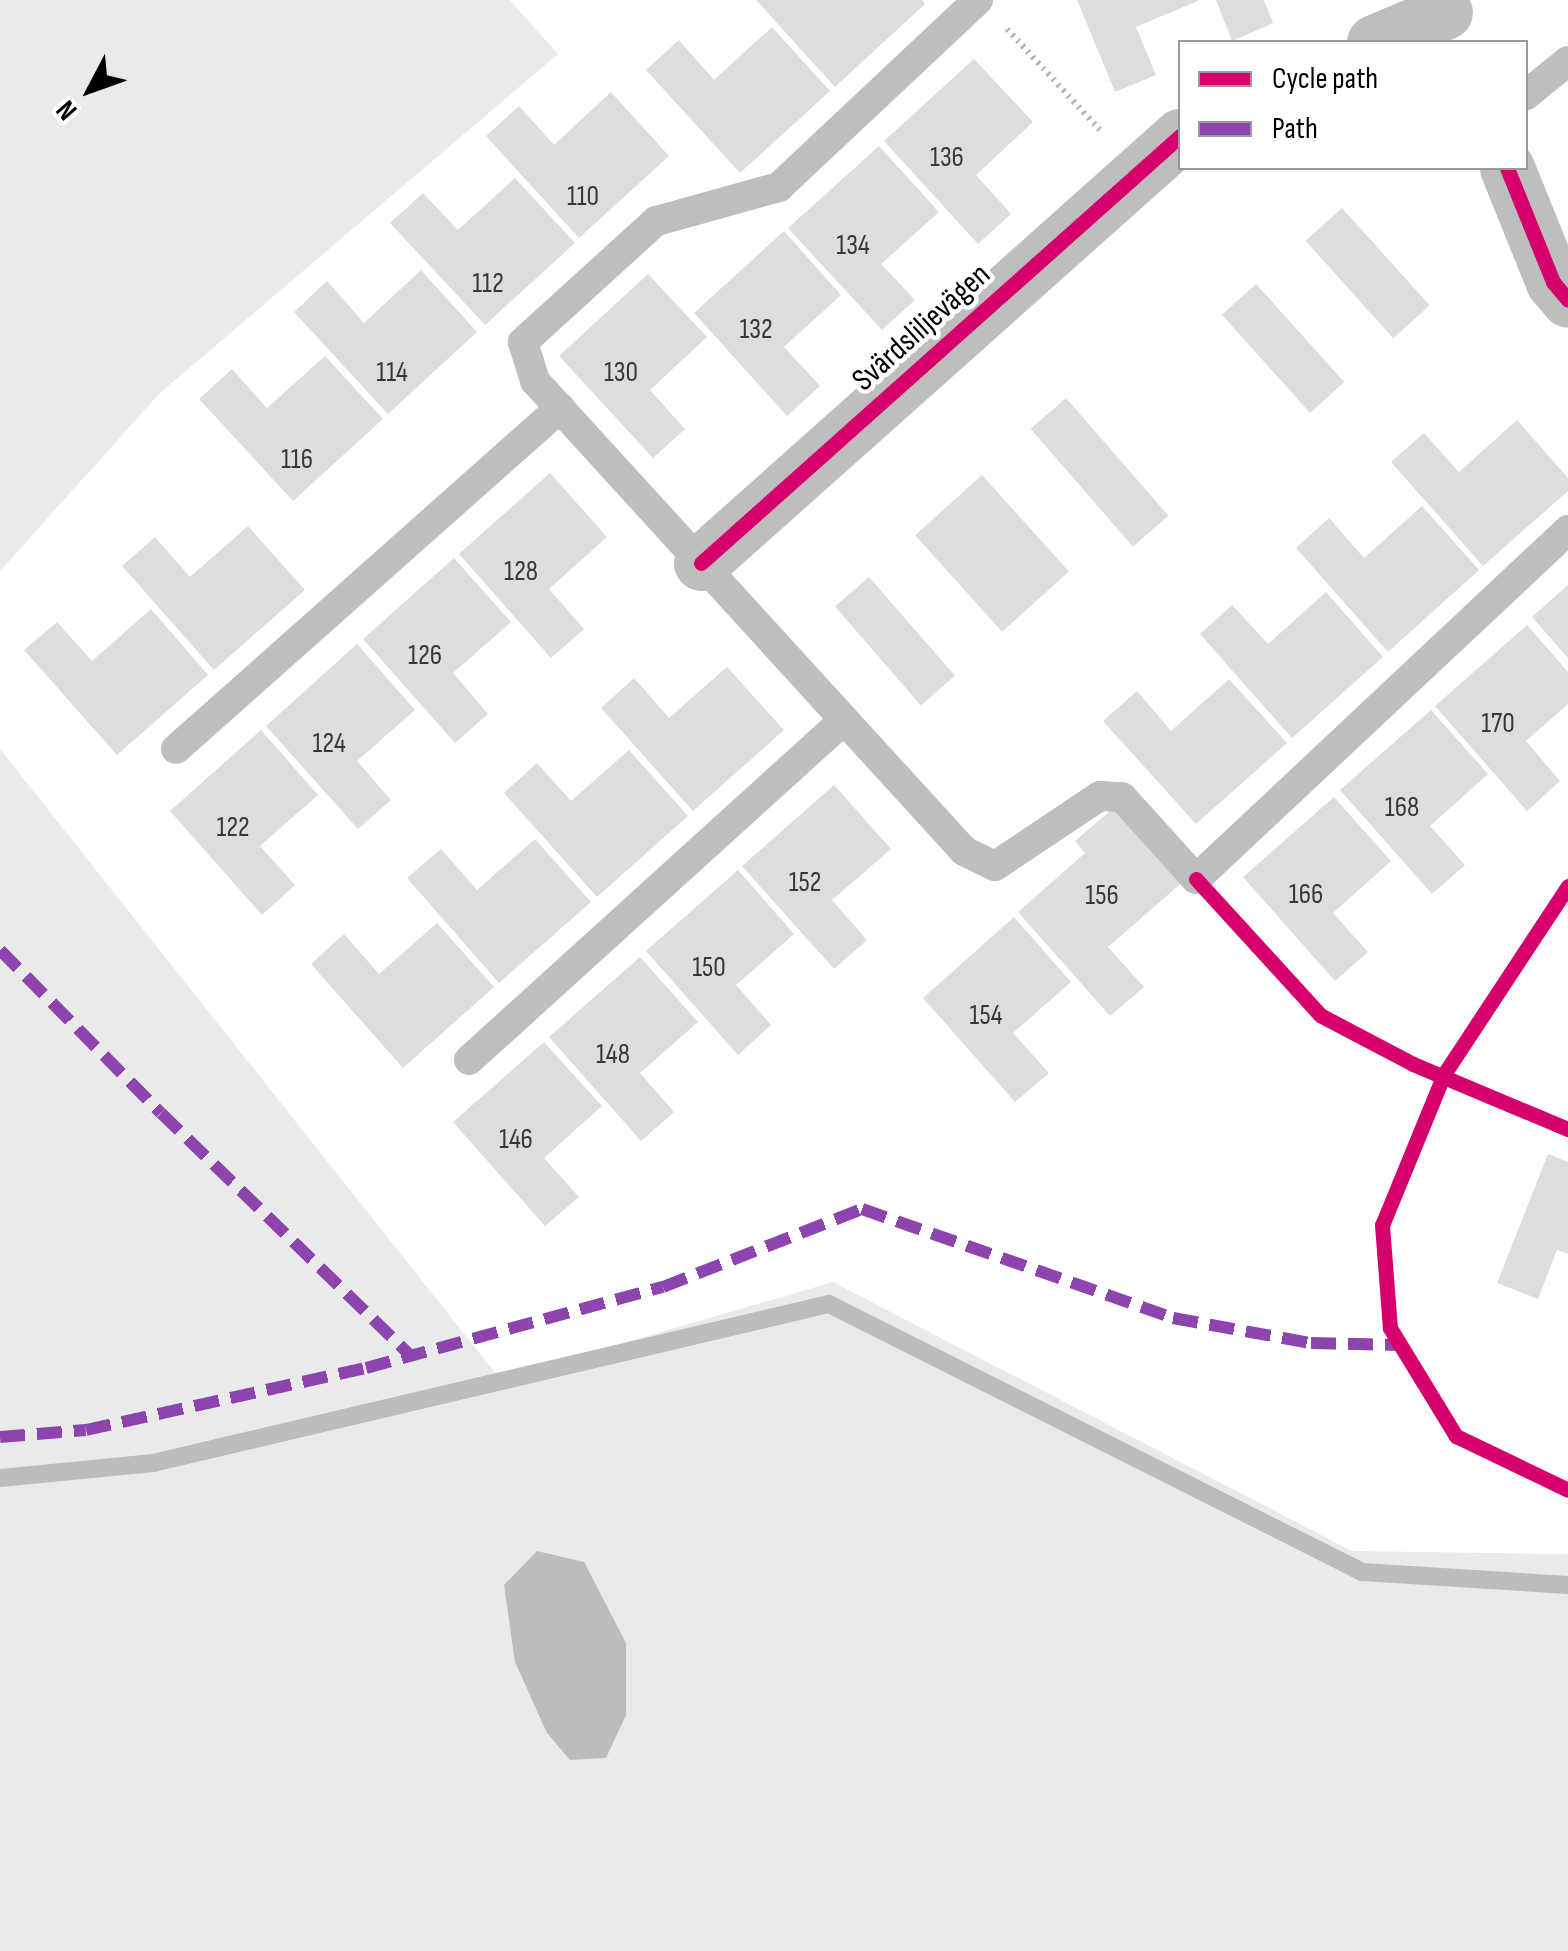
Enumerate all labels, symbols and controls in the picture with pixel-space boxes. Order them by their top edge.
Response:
north arrow [40,40,140,140]
legend [1178,40,1528,170]
text: Cycle path [1272,61,1378,97]
text: N [50,94,84,126]
text: Path [1272,111,1318,147]
house number: 136 [930,141,964,175]
house number: 110 [567,180,599,214]
house number: 134 [836,229,870,263]
street label: Svärdsliljevägen [845,256,999,400]
house number: 112 [472,267,504,301]
house number: 132 [739,313,773,347]
house number: 114 [376,356,408,390]
house number: 130 [604,356,638,390]
house number: 116 [281,443,313,477]
house number: 128 [504,555,538,589]
house number: 126 [408,639,442,673]
house number: 170 [1481,707,1515,741]
house number: 124 [312,727,346,761]
house number: 168 [1385,791,1419,825]
house number: 122 [216,811,250,845]
house number: 152 [789,866,821,900]
house number: 166 [1289,878,1323,912]
house number: 156 [1085,879,1119,913]
house number: 150 [692,951,726,985]
house number: 154 [970,999,1002,1033]
house number: 148 [596,1038,630,1072]
house number: 146 [499,1123,533,1157]

